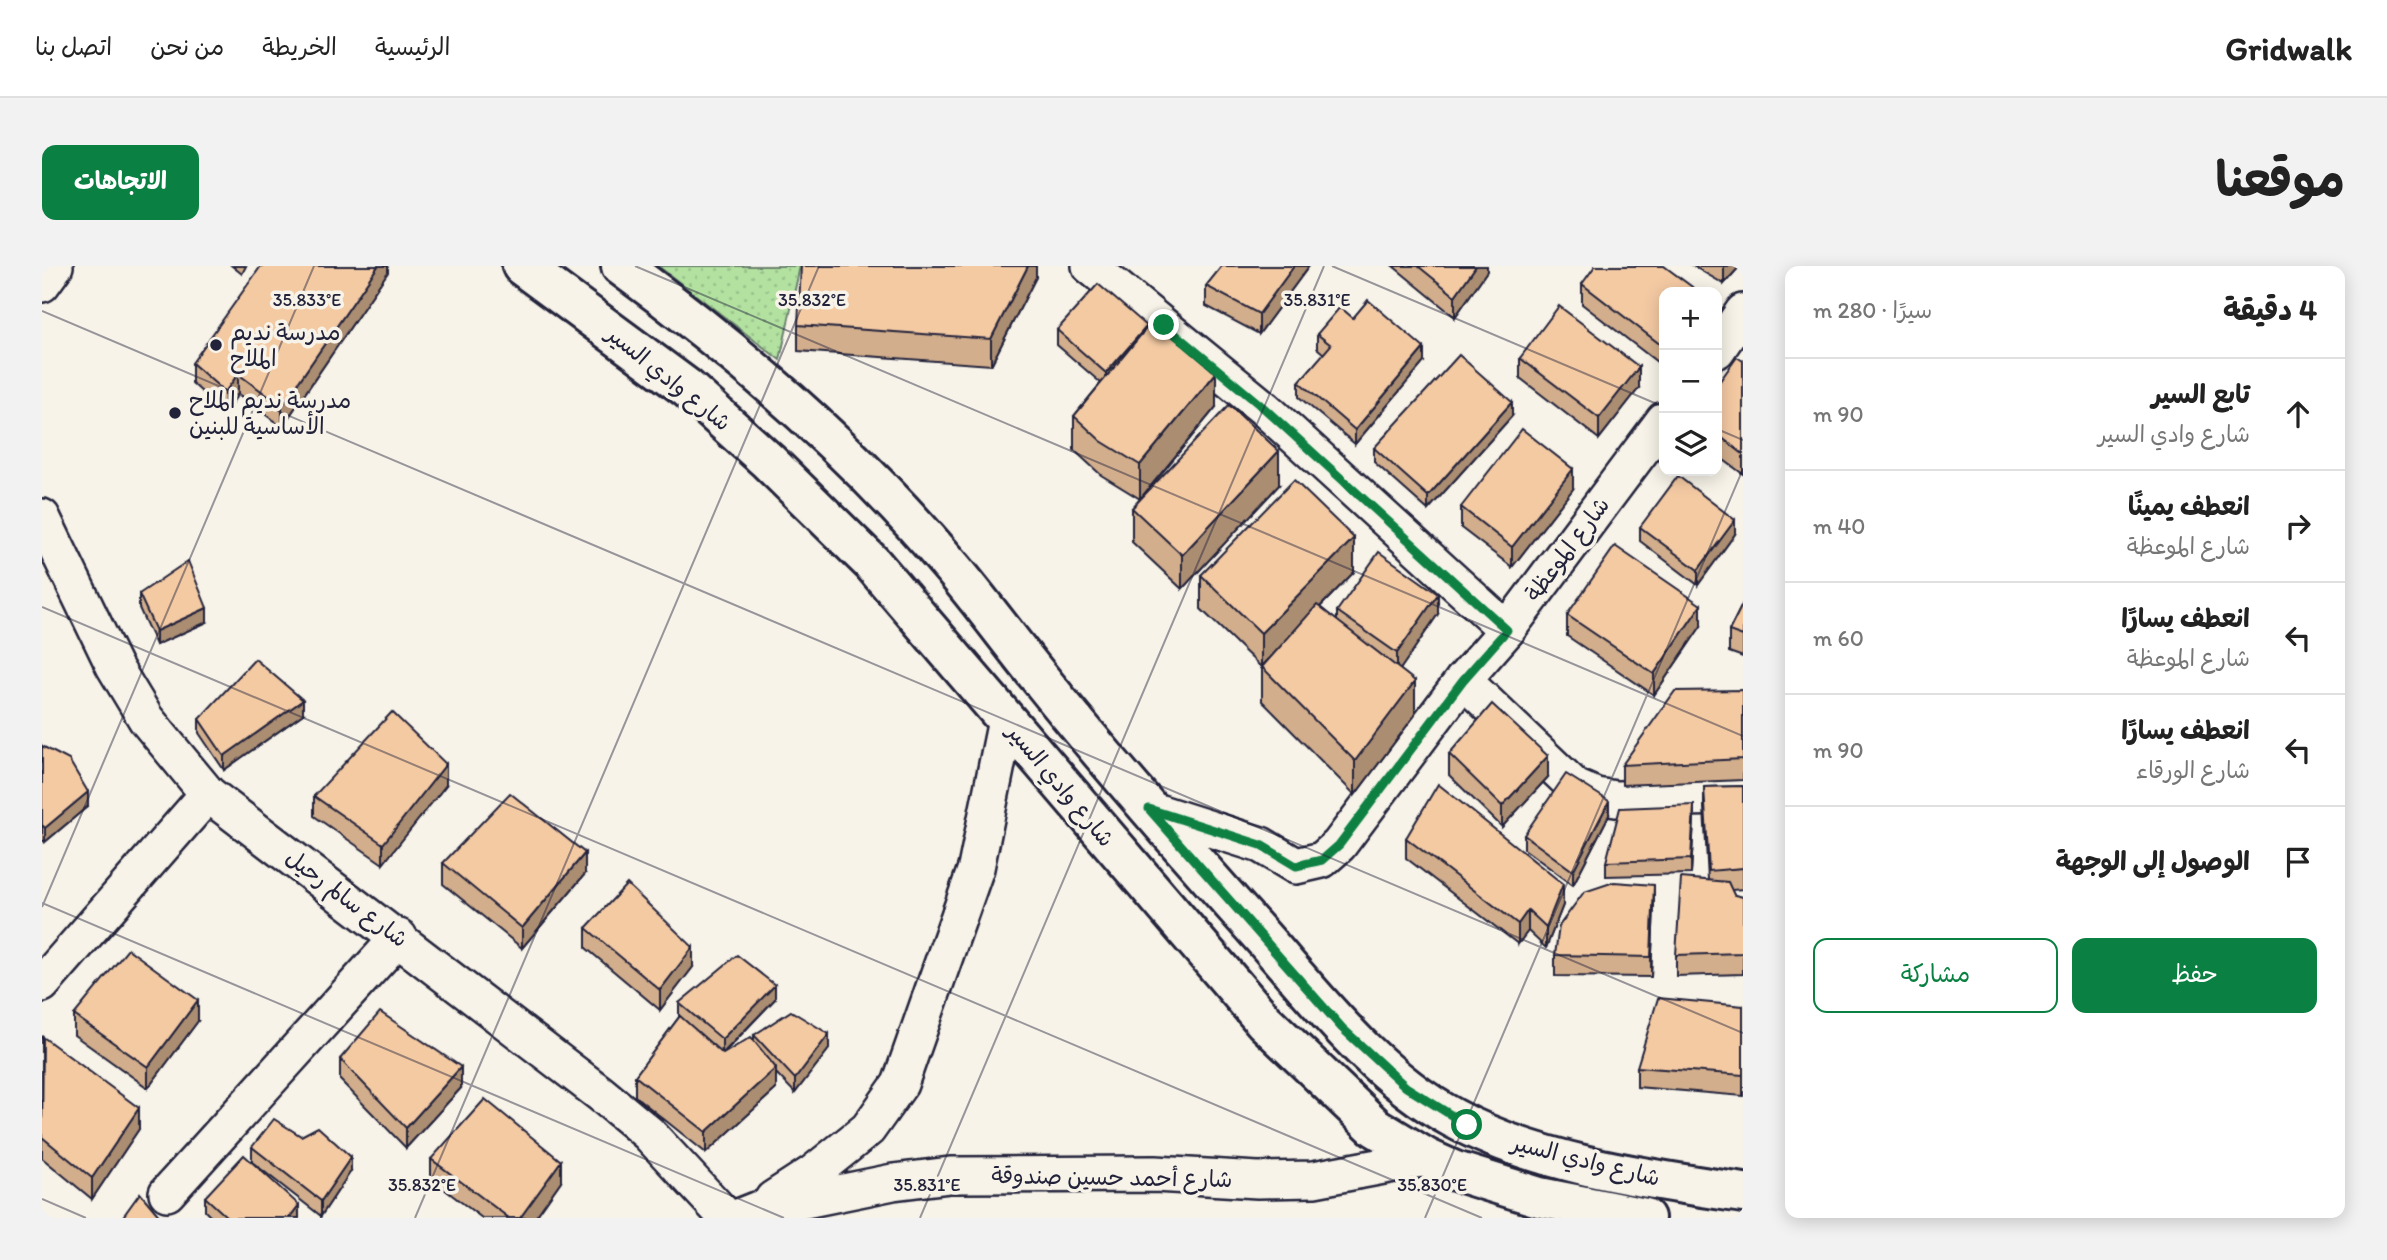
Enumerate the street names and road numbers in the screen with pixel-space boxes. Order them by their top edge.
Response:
street label: شارع وادي السير [598,318,737,439]
street label: شارع الموعظة [1519,491,1617,608]
street label: شارع وادي السير [998,716,1121,854]
street label: شارع سالم رحيل [278,843,414,956]
street label: شارع وادي السير [1506,1128,1663,1195]
street label: شارع أحمد حسين صندوقة [991,1161,1233,1195]

